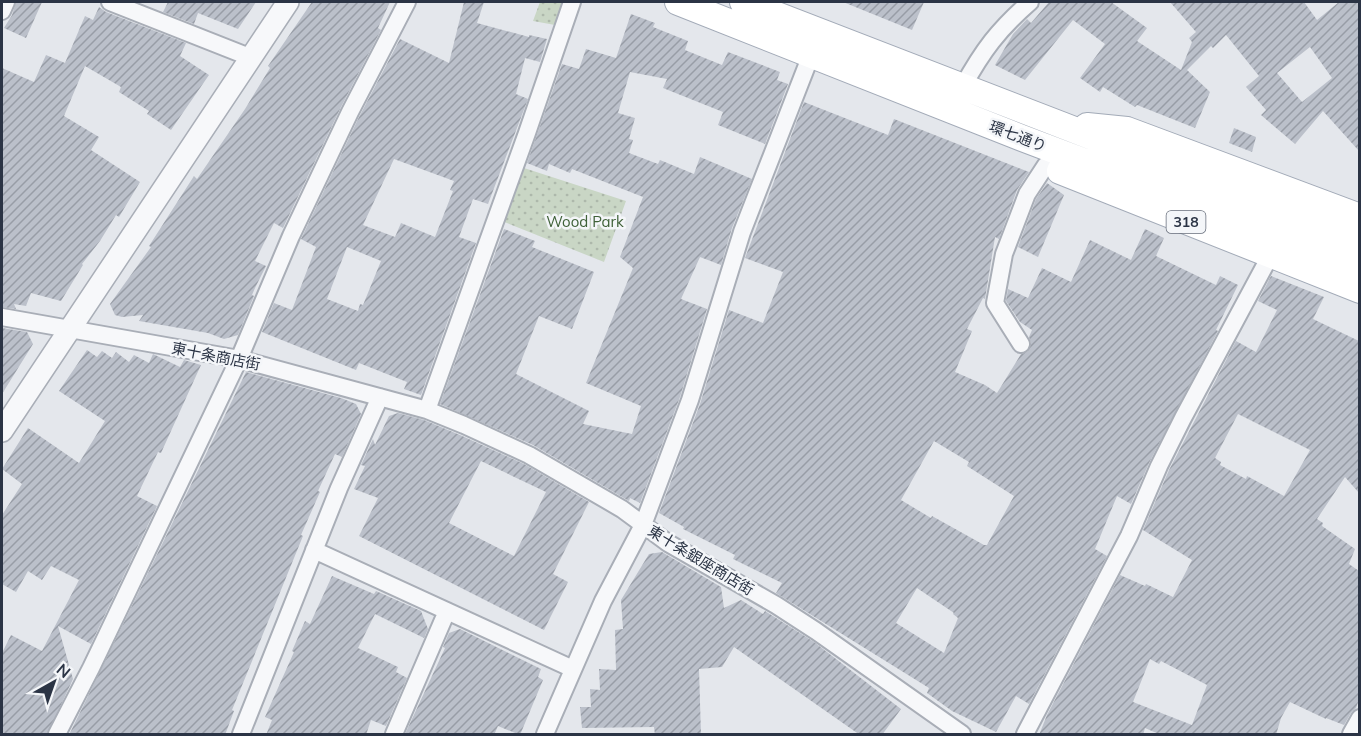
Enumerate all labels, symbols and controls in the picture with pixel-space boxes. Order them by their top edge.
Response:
street label: 環七通り [987,116,1049,156]
road number: 318 [1166,211,1206,233]
park label: Wood Park [546,212,624,231]
street label: 東十条商店街 [170,338,262,374]
street label: 東十条銀座商店街 [645,521,757,599]
north arrow [24,652,84,712]
text: N [53,659,75,682]

